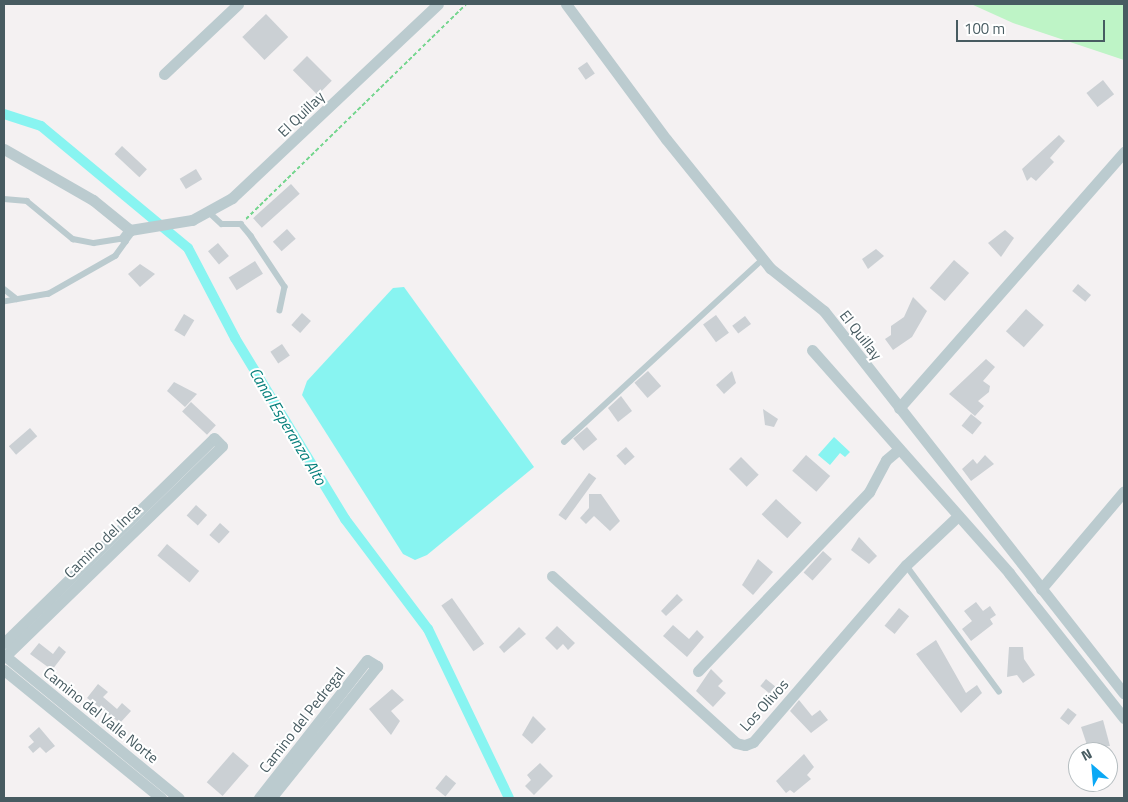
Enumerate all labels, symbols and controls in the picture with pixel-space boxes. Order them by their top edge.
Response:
scale bar [958,10,1107,42]
text: 100 m [964,17,1005,40]
street label: El Quillay [274,87,328,141]
street label: El Quillay [836,307,886,363]
water label: Canal Esperanza Alto [245,364,331,488]
street label: Camino del Inca [60,500,144,582]
street label: Camino del Valle Norte [40,663,162,767]
street label: Camino del Pedregal [255,664,349,776]
street label: Los Olivos [736,675,792,735]
north arrow [1068,742,1118,792]
text: N [1077,743,1095,766]

